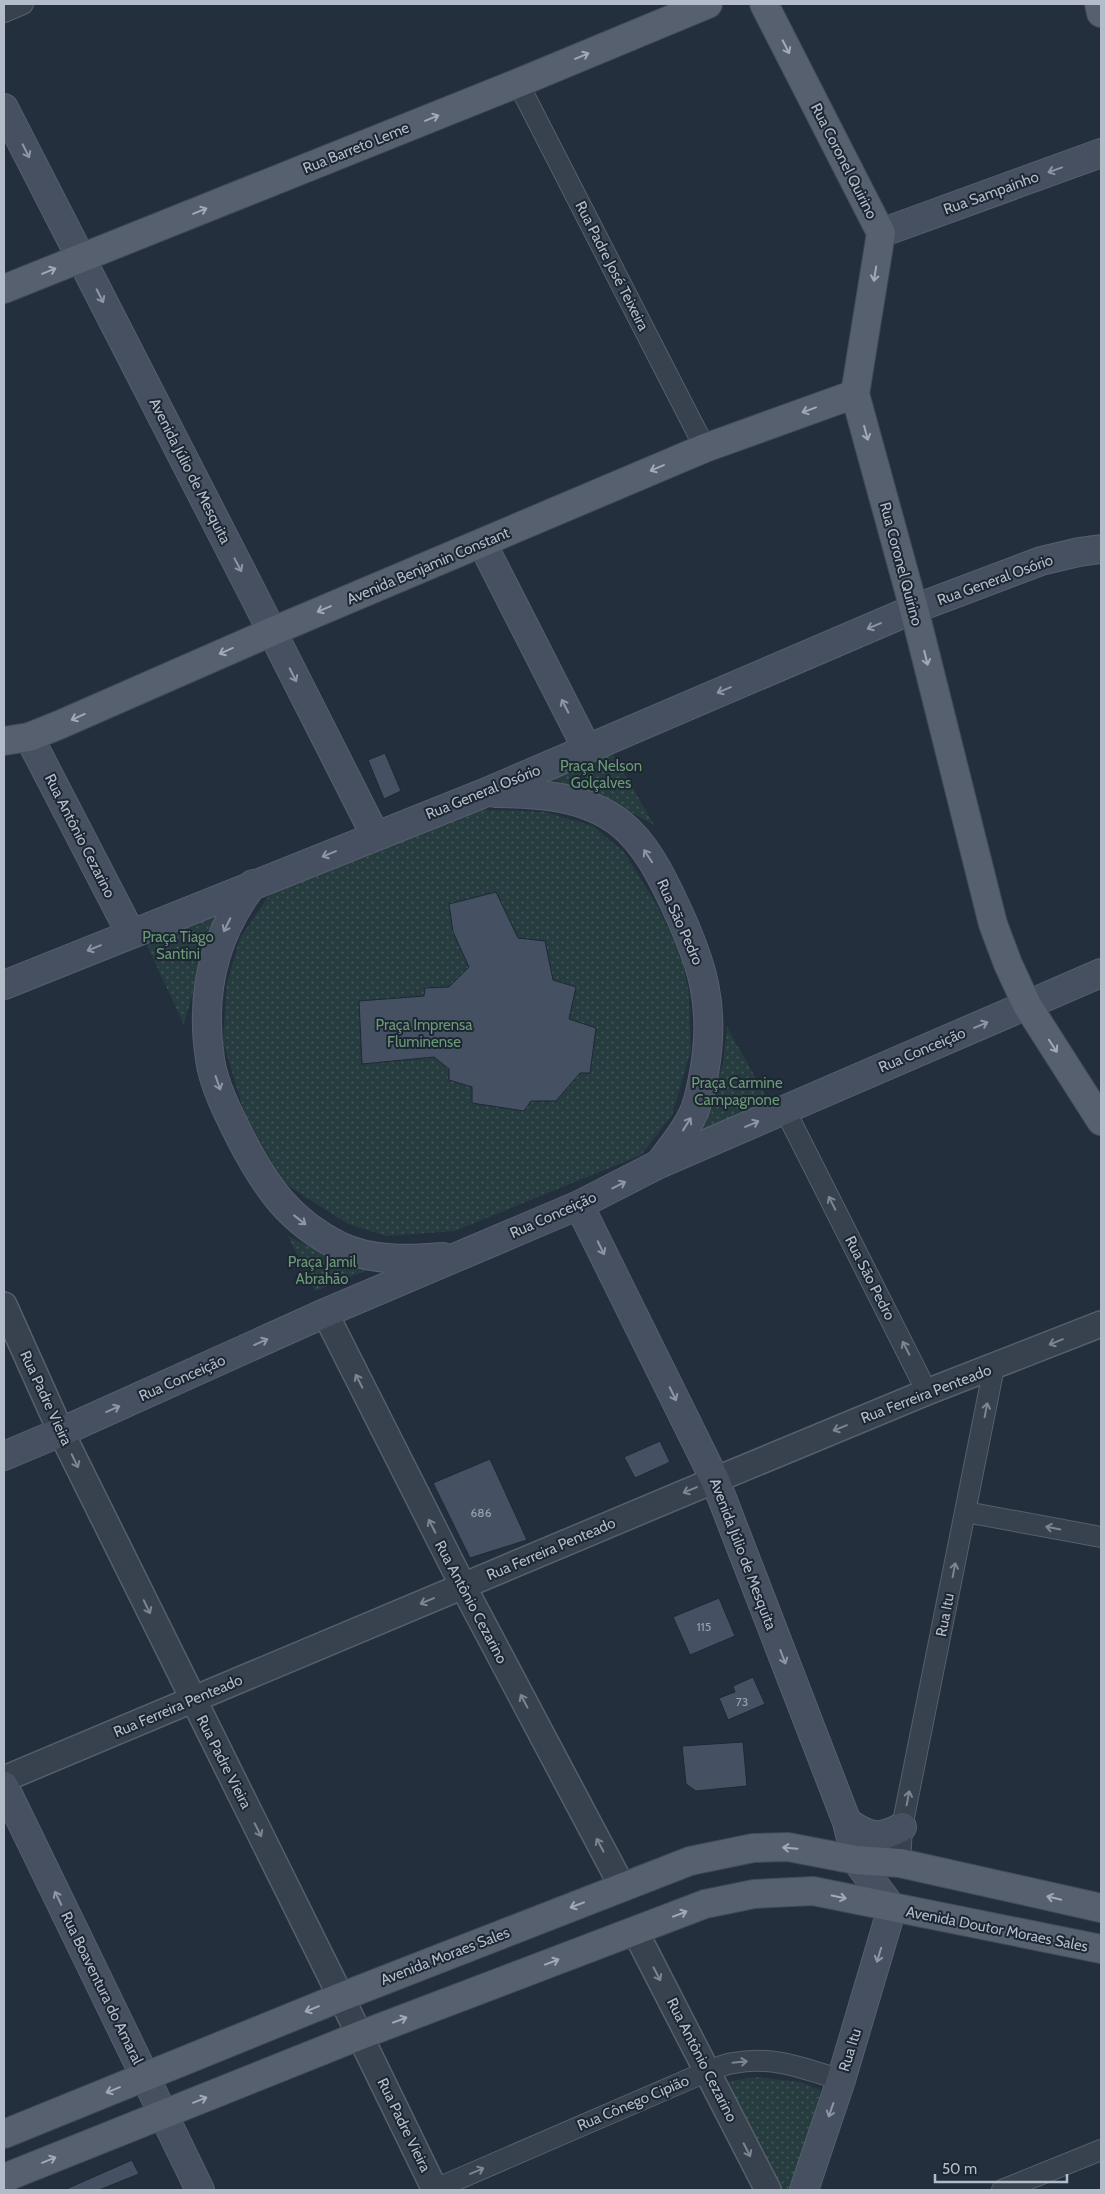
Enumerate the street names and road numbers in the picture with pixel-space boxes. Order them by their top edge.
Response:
street label: Rua Coronel Quirino [807,100,881,222]
street label: Rua Barreto Leme [300,118,412,177]
street label: Rua Sampainho [941,167,1041,219]
street label: Rua Padre José Teixeira [571,198,653,335]
street label: Avenida Júlio de Mesquita [145,395,235,547]
street label: Rua Coronel Quirino [876,500,926,628]
street label: Avenida Benjamin Constant [344,524,512,608]
street label: Rua General Osório [935,551,1055,609]
street label: Rua General Osório [423,761,543,823]
street label: Rua Antônio Cezarino [41,771,119,901]
street label: Rua São Pedro [653,876,707,968]
street label: Rua Conceição [876,1024,968,1076]
street label: Rua Conceição [507,1188,599,1242]
street label: Rua São Pedro [841,1233,899,1323]
street label: Rua Padre Vieira [16,1348,76,1449]
street label: Rua Conceição [136,1351,228,1405]
street label: Rua Ferreira Penteado [858,1361,994,1427]
street label: Avenida Júlio de Mesquita [706,1476,781,1633]
street label: Rua Ferreira Penteado [484,1514,618,1584]
street label: Rua Antônio Cezarino [431,1537,511,1667]
street label: Rua Itu [932,1592,958,1638]
street label: Rua Ferreira Penteado [111,1671,245,1741]
street label: Rua Padre Vieira [193,1712,256,1812]
street label: Avenida Doutor Moraes Sales [904,1903,1090,1955]
street label: Rua Boaventura do Amaral [57,1909,147,2068]
street label: Avenida Moraes Sales [378,1923,512,1989]
street label: Rua Antônio Cezarino [663,1995,741,2125]
street label: Rua Itu [835,2026,865,2074]
street label: Rua Cônego Cipião [574,2071,692,2135]
street label: Rua Padre Vieira [373,2075,435,2176]

